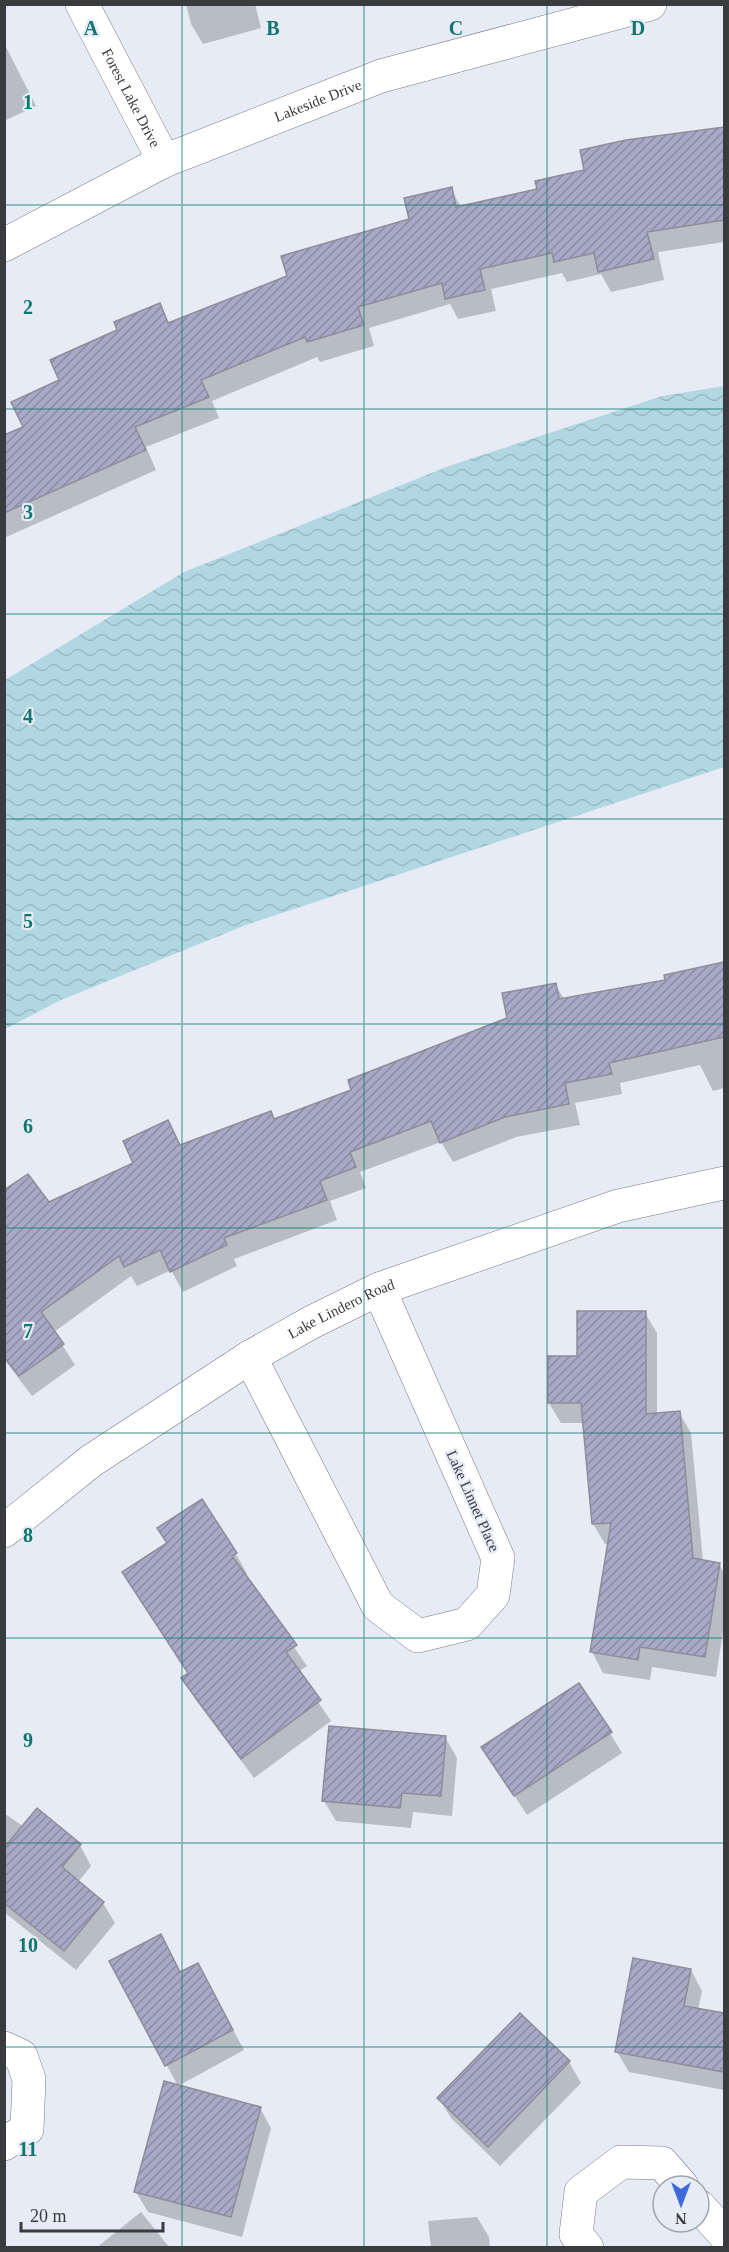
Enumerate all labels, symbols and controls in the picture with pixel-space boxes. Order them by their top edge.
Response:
text: A [84,17,99,39]
text: B [266,17,280,39]
text: C [449,17,463,39]
text: D [631,17,645,39]
street label: Forest Lake Drive [99,46,164,150]
street label: Lakeside Drive [272,76,364,125]
text: 1 [23,91,33,113]
text: 2 [23,296,33,318]
text: 3 [23,501,33,523]
text: 4 [23,705,33,727]
text: 5 [23,910,33,932]
text: 6 [23,1115,33,1137]
street label: Lake Lindero Road [285,1276,397,1342]
text: 7 [23,1320,33,1342]
street label: Lake Linnet Place [443,1448,503,1554]
text: 8 [23,1524,33,1546]
text: 9 [23,1729,33,1751]
text: 10 [18,1934,38,1956]
text: 11 [19,2138,37,2160]
north arrow [651,2174,711,2234]
scale bar [21,2195,164,2233]
text: 20 m [30,2206,67,2226]
text: N [675,2210,687,2227]

